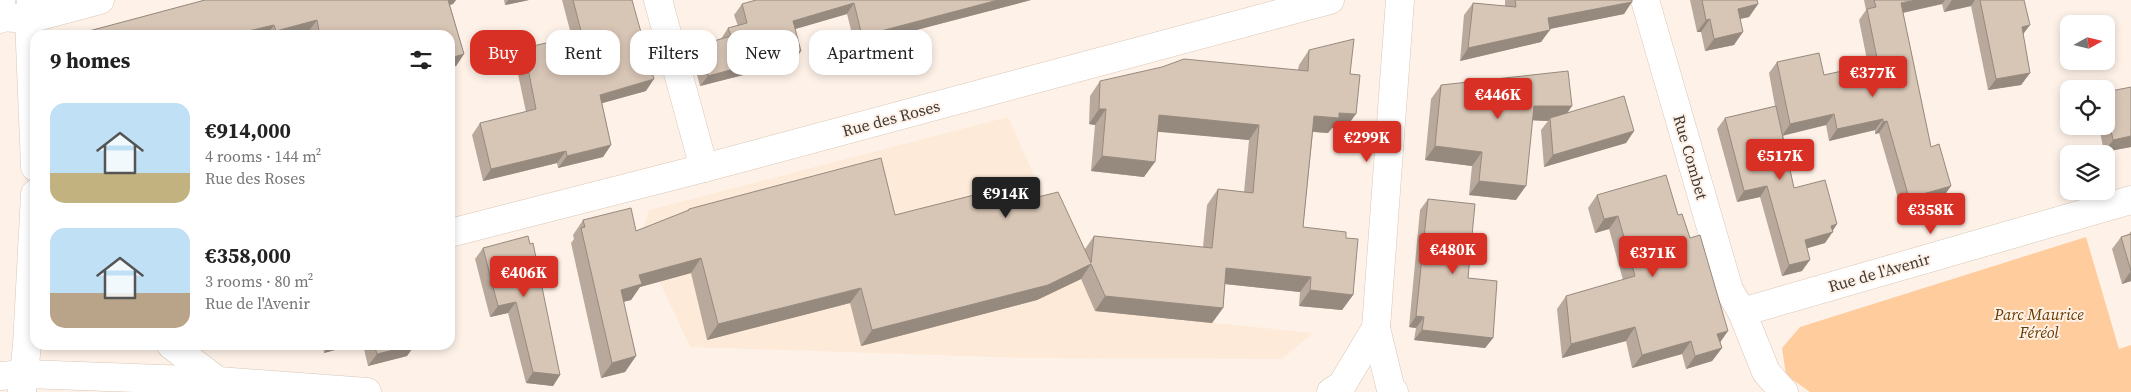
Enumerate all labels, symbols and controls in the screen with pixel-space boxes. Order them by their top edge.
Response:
north arrow [2060,15,2115,70]
map controls [2060,15,2115,200]
chip: Buy [470,30,536,75]
chip: Rent [546,30,620,75]
chip: Filters [630,30,717,75]
chip: New [727,30,799,75]
chip: Apartment [809,30,932,75]
text: 9 homes [50,46,130,75]
icon: filters [407,46,435,74]
pin: €377K [1838,56,1908,98]
text: €377K [1850,61,1896,83]
pin: €446K [1463,78,1533,120]
button: locate [2060,80,2115,135]
text: €446K [1475,83,1521,105]
street label: Rue des Roses [840,94,942,142]
street label: Rue Combet [1668,112,1714,203]
text: €914,000 [205,116,291,145]
pin: €299K [1332,120,1402,163]
icon: home [90,123,150,183]
text: €299K [1344,126,1390,148]
pin: €517K [1745,138,1815,181]
text: €517K [1757,144,1803,166]
text: 4 rooms · 144 m² [205,145,321,167]
button: layers [2060,145,2115,200]
text: Rue des Roses [205,167,305,189]
pin: €914K [971,176,1041,219]
text: €914K [983,182,1029,204]
pin: €358K [1896,192,1966,235]
text: €358K [1908,198,1954,220]
pin: €480K [1418,232,1488,275]
pin: €371K [1618,236,1688,278]
text: €480K [1430,238,1476,260]
text: €358,000 [205,241,291,270]
text: €371K [1630,241,1676,263]
street label: Rue de l'Avenir [1825,247,1933,297]
icon: home [90,248,150,308]
pin: €406K [489,256,559,298]
text: €406K [501,261,547,283]
text: 3 rooms · 80 m² [205,270,313,292]
text: Rue de l'Avenir [205,292,310,314]
park label: Parc Maurice Féréol [1993,303,2084,343]

